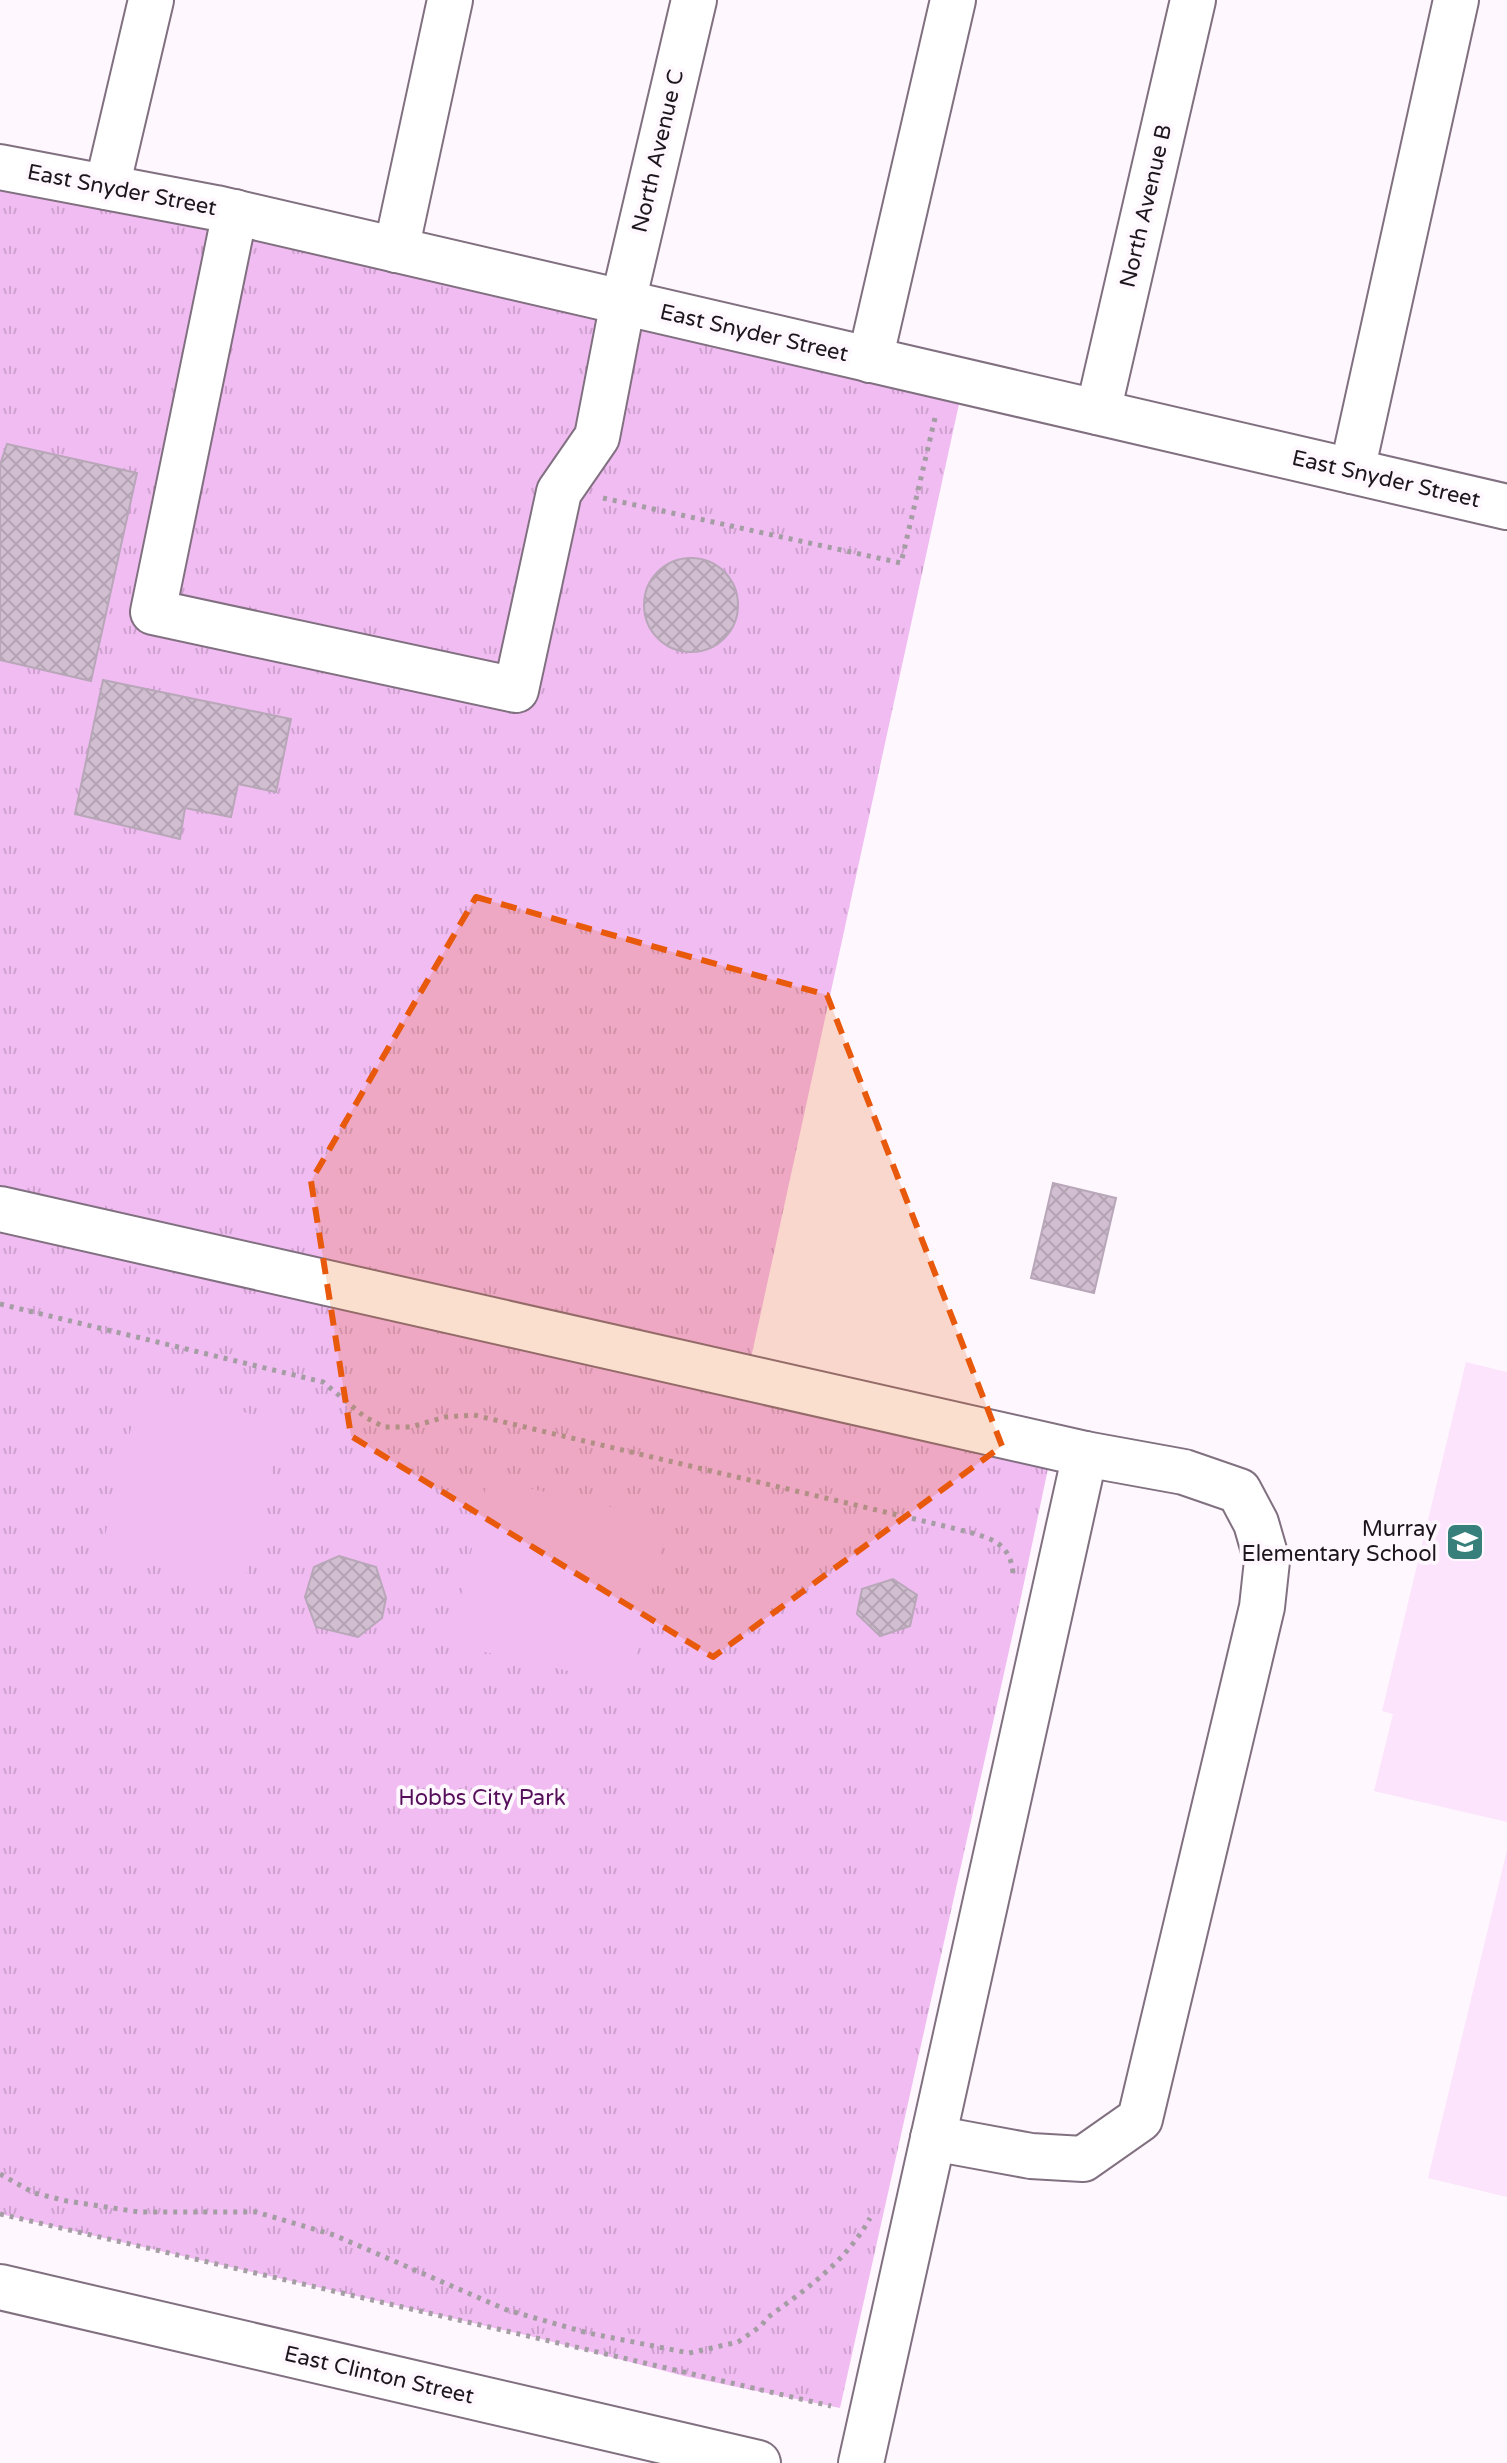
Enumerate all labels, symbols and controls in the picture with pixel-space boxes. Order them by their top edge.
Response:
street label: North Avenue C [627,67,689,235]
street label: North Avenue B [1115,122,1177,290]
street label: East Snyder Street [25,159,219,221]
street label: East Snyder Street [657,299,851,367]
street label: East Snyder Street [1289,445,1483,513]
place label: Murray Elementary School [1242,1516,1437,1567]
school or university icon: Murray Elementary School [1444,1521,1486,1563]
park label: Hobbs City Park [398,1785,566,1811]
street label: East Clinton Street [282,2341,476,2409]

